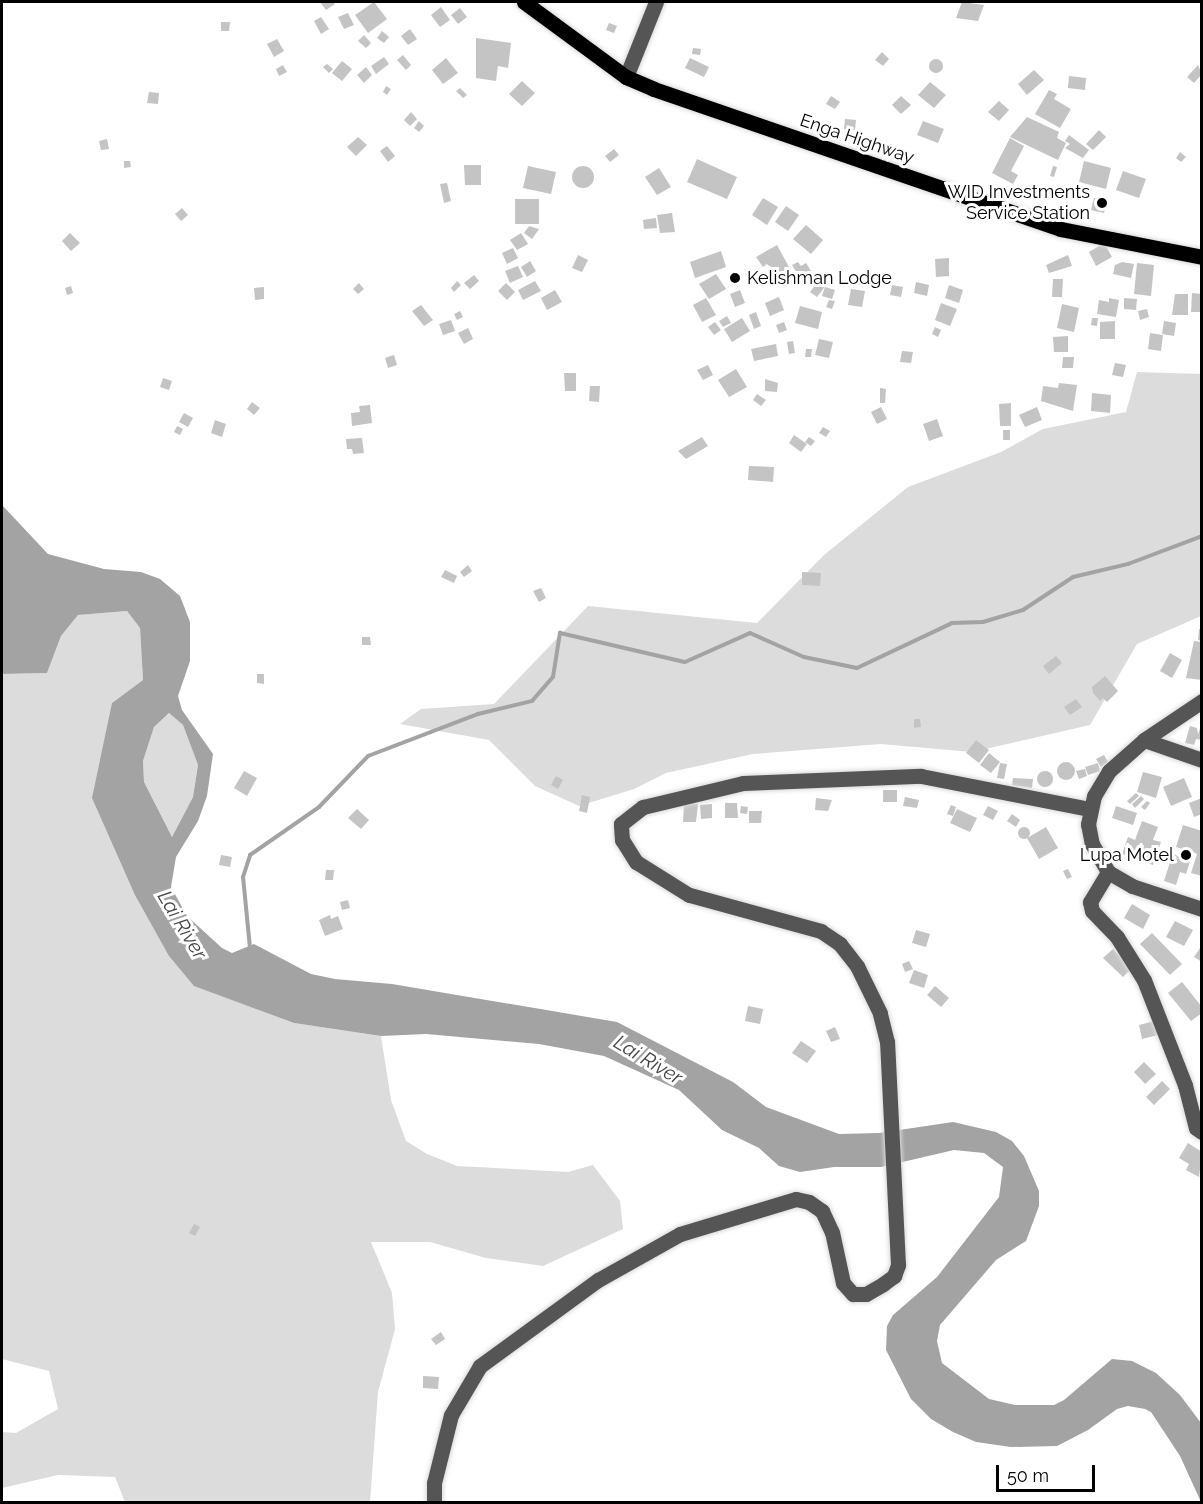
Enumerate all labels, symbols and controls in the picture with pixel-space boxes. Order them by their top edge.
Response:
street label: Enga Highway [797,109,917,169]
place label: WID Investments Service Station [948,182,1090,224]
marker: WID Investments Service Station [1095,196,1109,210]
place label: Kelishman Lodge [747,267,892,289]
marker: Kelishman Lodge [728,271,742,285]
place label: Lupa Motel [1080,844,1174,866]
marker: Lupa Motel [1179,848,1193,862]
water label: Lai River [152,886,212,964]
water label: Lai River [609,1030,687,1090]
scale bar [999,1453,1098,1491]
text: 50 m [1007,1465,1049,1486]

